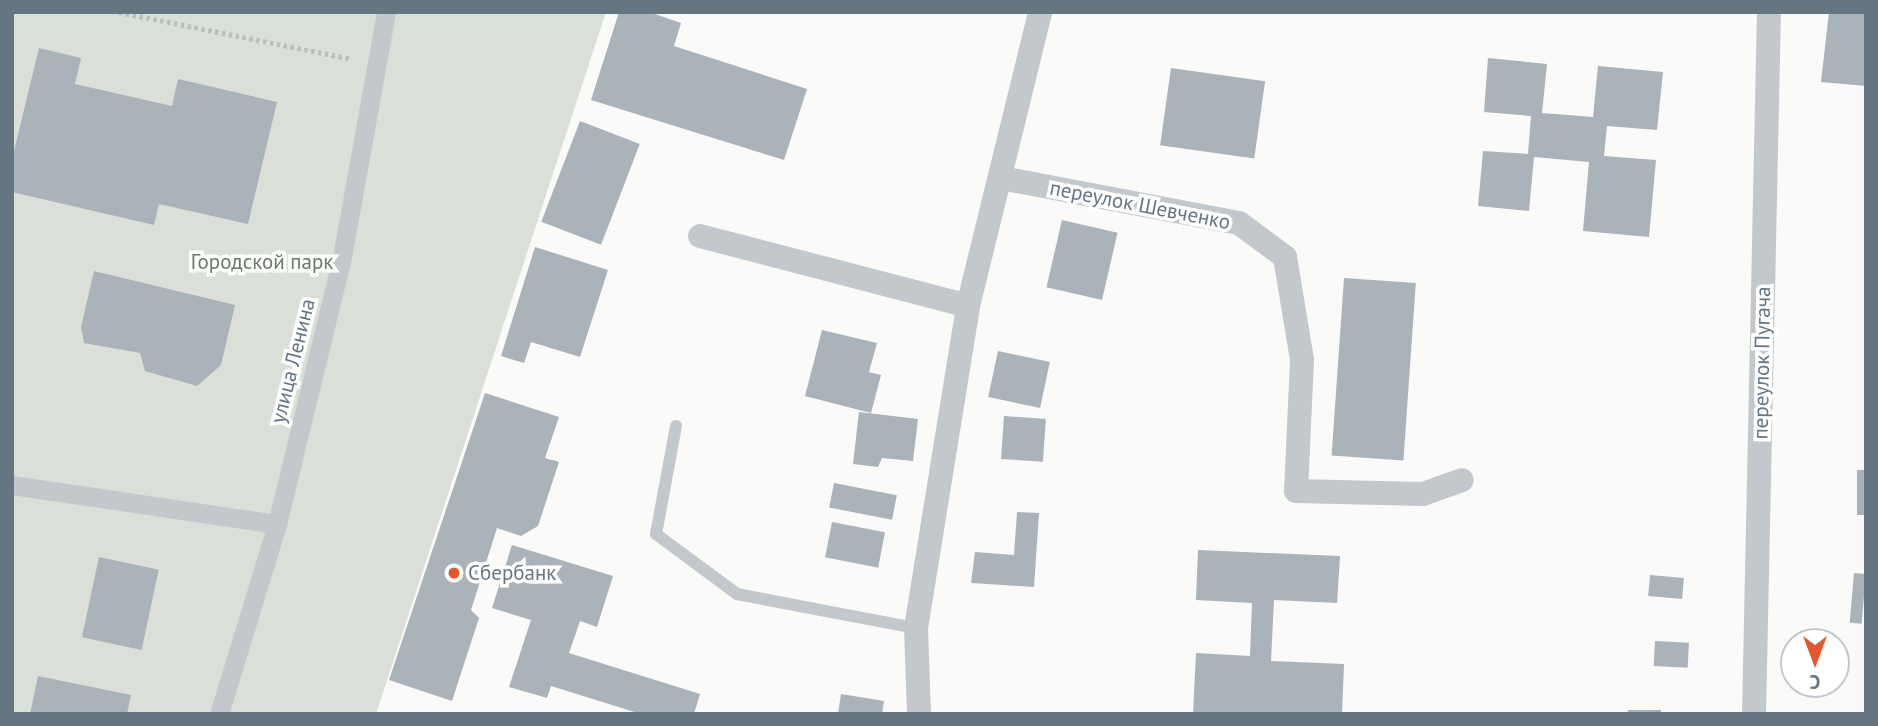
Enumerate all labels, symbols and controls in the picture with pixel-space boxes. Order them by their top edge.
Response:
street label: переулок Шевченко [1048,175,1232,235]
park label: Городской парк [191,249,333,275]
street label: переулок Пугача [1748,286,1776,440]
street label: улица Ленина [265,296,321,426]
place label: Сбербанк [468,560,556,586]
marker: Сбербанк [446,565,462,581]
north arrow [1780,628,1850,698]
text: С [1810,670,1820,694]

